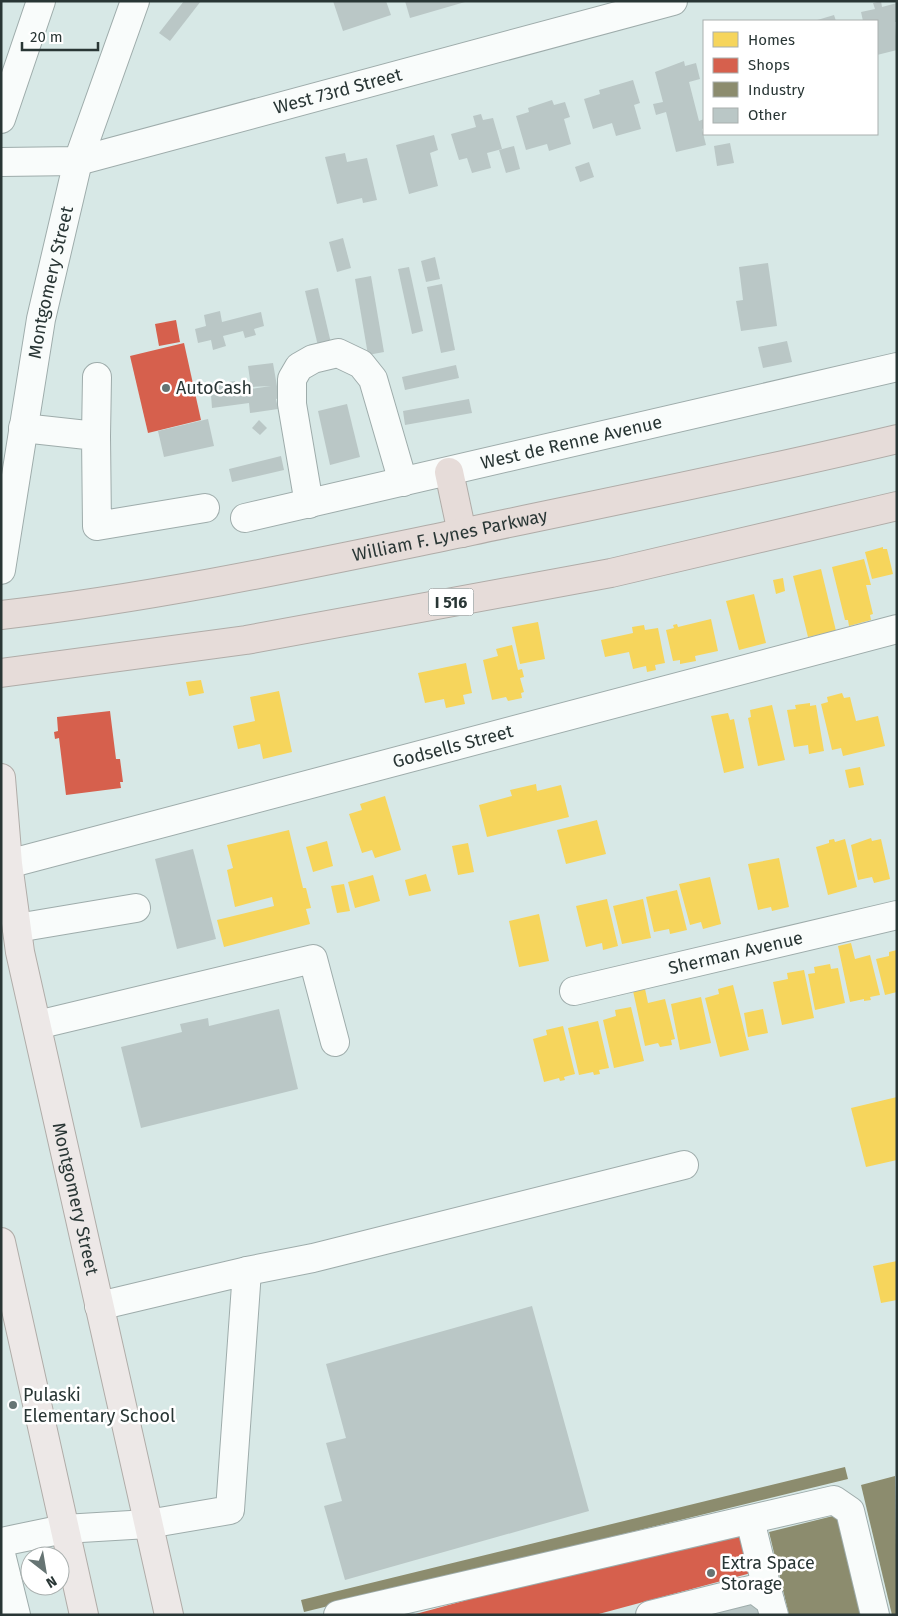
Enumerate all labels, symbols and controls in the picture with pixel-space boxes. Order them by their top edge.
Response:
scale bar [22,20,99,52]
legend [703,20,878,135]
text: 20 m [30,28,63,46]
text: Homes [748,31,795,49]
text: Shops [748,56,790,74]
street label: West 73rd Street [271,63,405,119]
text: Industry [748,81,805,99]
text: Other [748,106,787,124]
street label: Montgomery Street [24,203,78,360]
place label: AutoCash [176,377,252,399]
marker: AutoCash [160,382,172,394]
street label: West de Renne Avenue [479,411,664,474]
street label: William F. Lynes Parkway [350,504,550,566]
road number: I 516 [428,588,474,616]
street label: Godsells Street [390,720,516,773]
street label: Sherman Avenue [666,927,805,979]
street label: Montgomery Street [48,1120,103,1278]
place label: Pulaski Elementary School [23,1384,175,1427]
marker: Pulaski Elementary School [7,1399,19,1411]
north arrow [20,1546,70,1596]
place label: Extra Space Storage [721,1552,815,1595]
marker: Extra Space Storage [705,1567,717,1579]
text: N [43,1572,60,1591]

